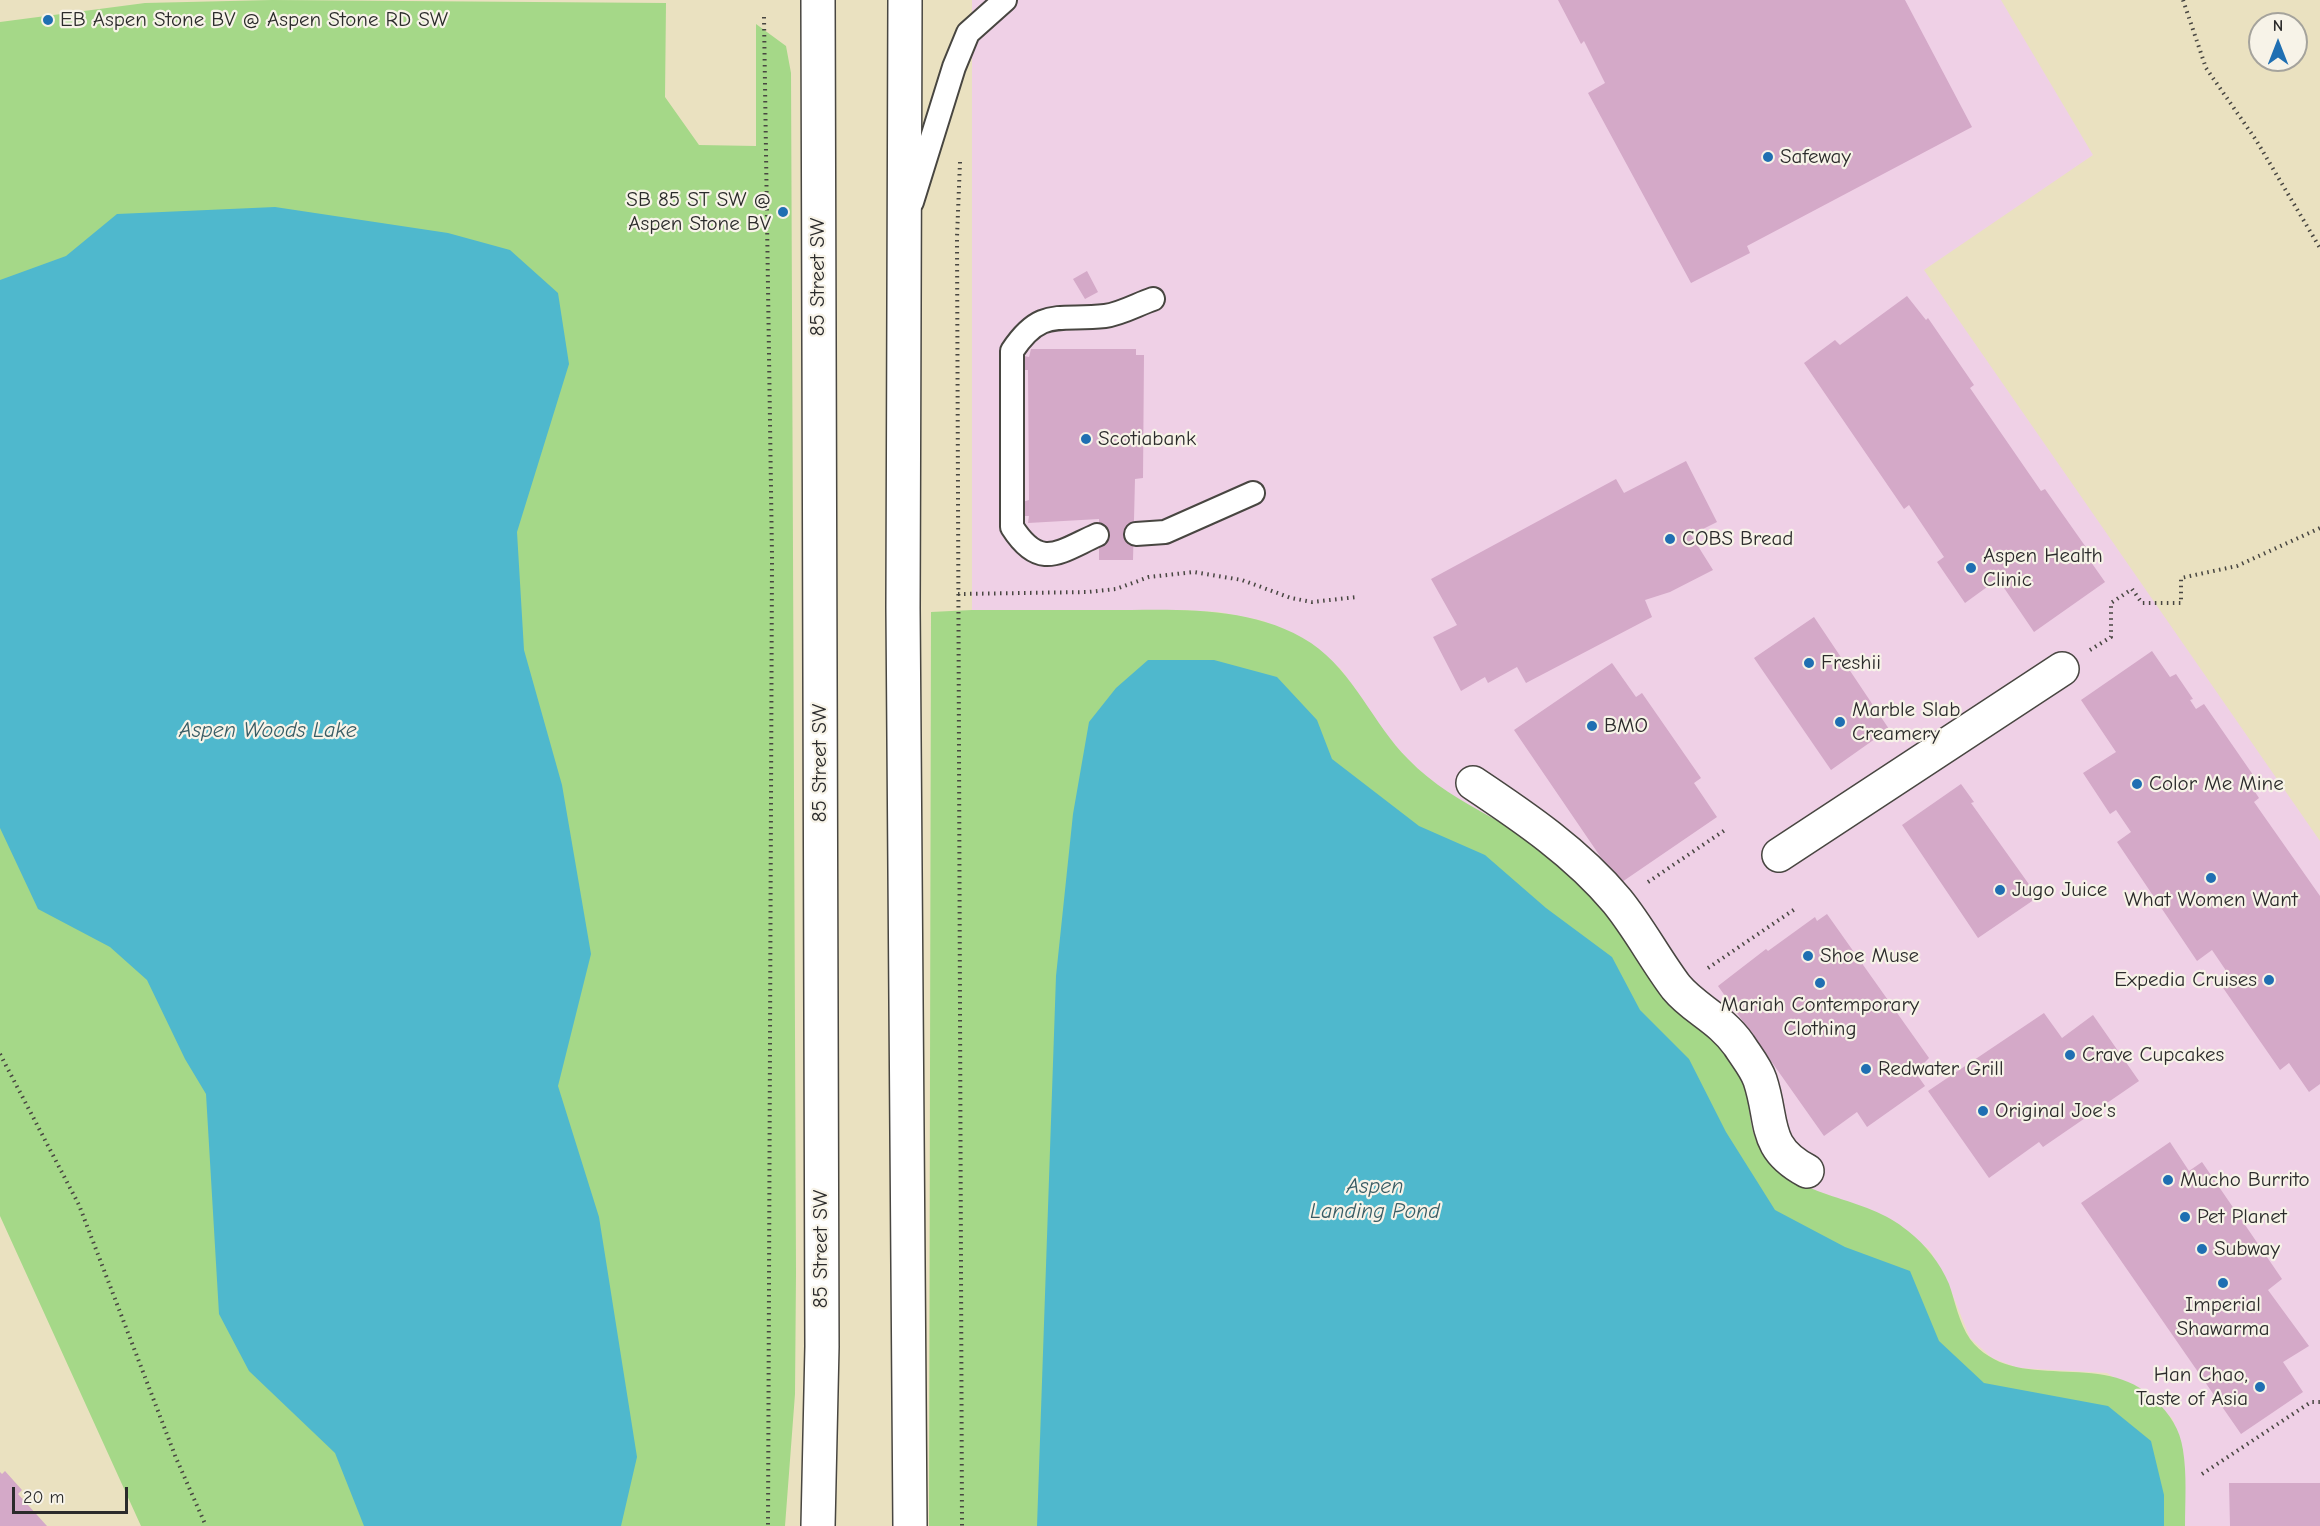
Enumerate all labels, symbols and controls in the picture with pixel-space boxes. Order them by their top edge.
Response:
place label: EB Aspen Stone BV @ Aspen Stone RD SW [60,7,448,33]
north arrow [2248,12,2308,72]
marker: EB Aspen Stone BV @ Aspen Stone RD SW [41,13,55,27]
text: N [2273,17,2283,35]
place label: Safeway [1780,144,1851,170]
marker: Safeway [1761,150,1775,164]
place label: SB 85 ST SW @ Aspen Stone BV [626,187,771,237]
marker: SB 85 ST SW @ Aspen Stone BV [776,205,790,219]
street label: 85 Street SW [805,218,831,336]
place label: Scotiabank [1098,426,1196,452]
marker: Scotiabank [1079,432,1093,446]
place label: COBS Bread [1682,526,1793,552]
marker: COBS Bread [1663,532,1677,546]
place label: Aspen Health Clinic [1983,543,2103,593]
marker: Aspen Health Clinic [1964,561,1978,575]
place label: Freshii [1821,650,1881,676]
marker: Freshii [1802,656,1816,670]
place label: Marble Slab Creamery [1852,697,1960,747]
street label: 85 Street SW [807,704,833,822]
place label: BMO [1604,713,1648,739]
marker: Marble Slab Creamery [1833,715,1847,729]
water label: Aspen Woods Lake [179,718,357,744]
marker: BMO [1585,719,1599,733]
place label: Color Me Mine [2149,771,2284,797]
marker: Color Me Mine [2130,777,2144,791]
marker: What Women Want [2204,871,2218,885]
place label: Jugo Juice [2012,877,2107,903]
marker: Jugo Juice [1993,883,2007,897]
place label: What Women Want [2124,887,2298,913]
place label: Shoe Muse [1820,943,1919,969]
marker: Shoe Muse [1801,949,1815,963]
place label: Expedia Cruises [2114,967,2257,993]
marker: Expedia Cruises [2262,973,2276,987]
marker: Mariah Contemporary Clothing [1813,976,1827,990]
place label: Mariah Contemporary Clothing [1721,992,1919,1042]
place label: Crave Cupcakes [2082,1042,2224,1068]
marker: Crave Cupcakes [2063,1048,2077,1062]
place label: Redwater Grill [1878,1056,2004,1082]
marker: Redwater Grill [1859,1062,1873,1076]
place label: Original Joe's [1995,1098,2116,1124]
marker: Original Joe's [1976,1104,1990,1118]
place label: Mucho Burrito [2180,1167,2310,1193]
marker: Mucho Burrito [2161,1173,2175,1187]
water label: Aspen Landing Pond [1310,1174,1440,1226]
street label: 85 Street SW [808,1190,834,1308]
place label: Pet Planet [2197,1204,2287,1230]
marker: Pet Planet [2178,1210,2192,1224]
place label: Subway [2214,1236,2280,1262]
marker: Subway [2195,1242,2209,1256]
marker: Imperial Shawarma [2216,1276,2230,1290]
place label: Imperial Shawarma [2176,1292,2270,1342]
place label: Han Chao, Taste of Asia [2136,1362,2248,1412]
marker: Han Chao, Taste of Asia [2253,1380,2267,1394]
scale bar [15,1475,130,1513]
text: 20 m [23,1487,64,1508]

